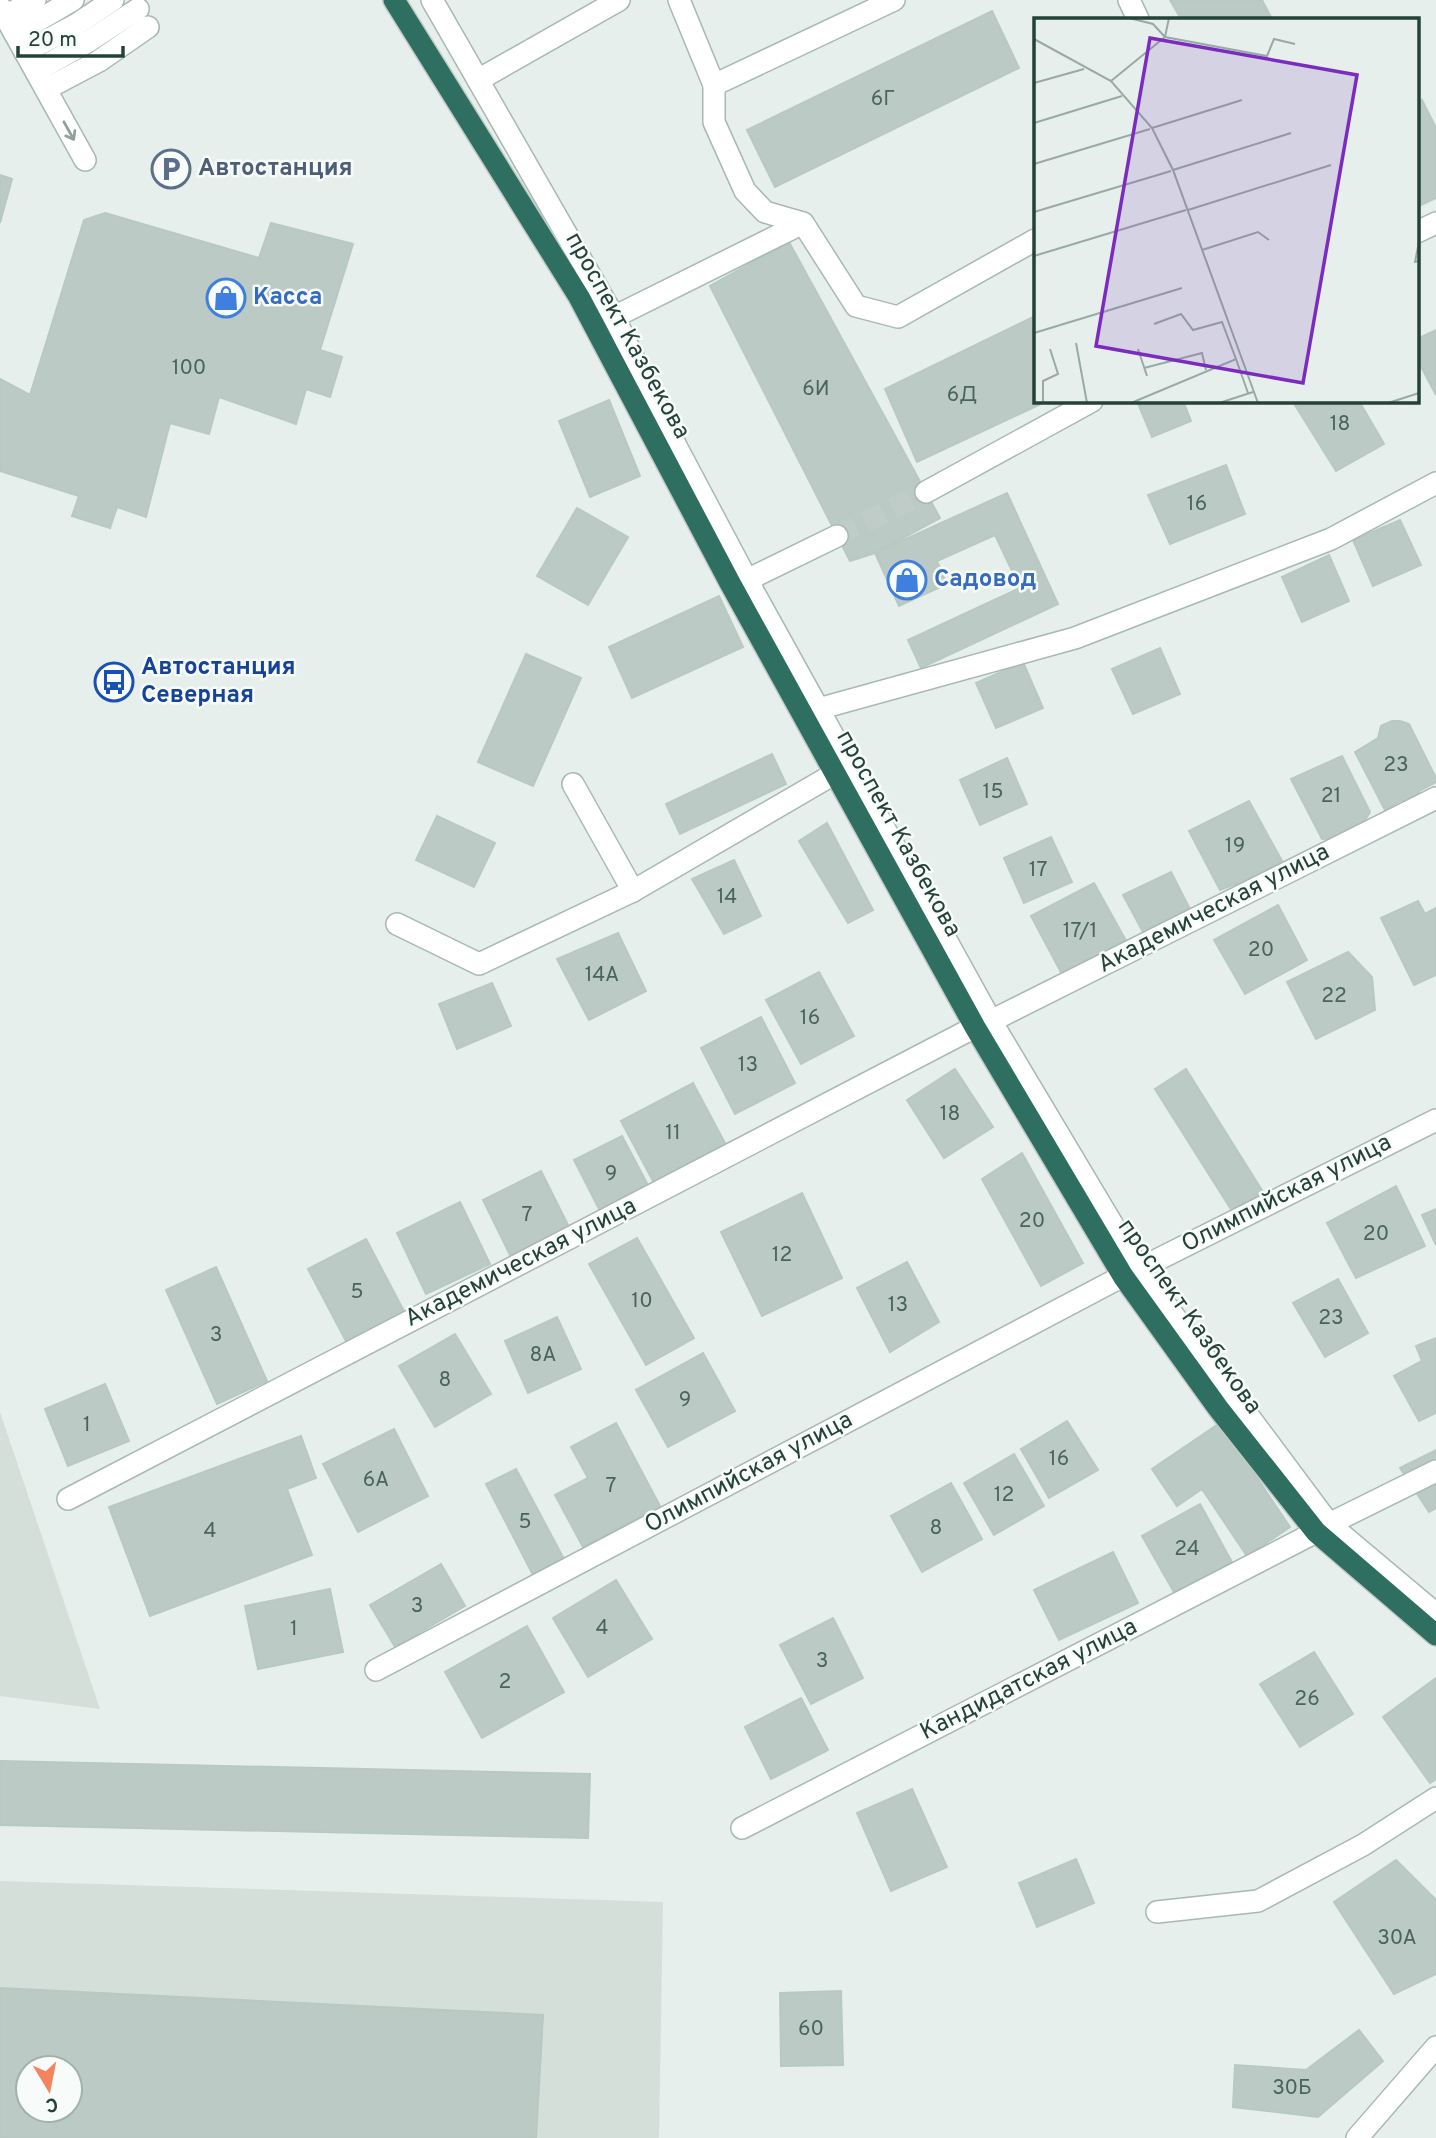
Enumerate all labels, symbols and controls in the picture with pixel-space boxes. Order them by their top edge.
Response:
scale bar [18,14,122,58]
inset map [1034,18,1418,402]
text: 20 m [28,27,77,54]
house number: 6Г [871,86,895,113]
one-way arrow [62,120,76,140]
parking icon: Автостанция [150,148,192,190]
place label: Автостанция [198,154,353,184]
street label: проспект Казбекова [558,227,696,445]
shop icon: Касса [205,277,247,319]
place label: Касса [253,283,322,313]
house number: 100 [172,355,206,382]
house number: 6И [802,376,830,403]
house number: 6Д [947,382,977,409]
house number: 18 [1330,411,1350,438]
house number: 16 [1187,491,1207,518]
shop icon: Садовод [886,559,928,601]
place label: Садовод [934,565,1036,595]
place label: Автостанция Северная [141,653,296,711]
bus stop icon: Автостанция Северная [93,661,135,703]
street label: проспект Казбекова [829,725,967,943]
house number: 23 [1383,752,1409,779]
house number: 15 [983,779,1003,806]
house number: 21 [1321,783,1341,810]
house number: 19 [1225,833,1245,860]
street label: Академическая улица [1093,838,1335,980]
house number: 17 [1029,857,1047,884]
house number: 14 [717,884,737,911]
house number: 17/1 [1063,918,1097,945]
house number: 20 [1248,937,1274,964]
house number: 14А [585,962,619,989]
house number: 22 [1321,983,1347,1010]
house number: 16 [800,1005,820,1032]
house number: 13 [738,1052,758,1079]
house number: 18 [940,1101,960,1128]
house number: 11 [665,1120,681,1147]
street label: Олимпийская улица [1177,1128,1397,1260]
house number: 9 [605,1161,617,1188]
street label: Академическая улица [400,1192,642,1334]
house number: 7 [522,1202,533,1229]
house number: 20 [1019,1208,1045,1235]
street label: проспект Казбекова [1110,1213,1268,1421]
house number: 20 [1363,1221,1389,1248]
house number: 12 [772,1242,792,1269]
house number: 5 [350,1279,364,1306]
house number: 10 [631,1288,653,1315]
house number: 13 [888,1292,908,1319]
house number: 23 [1318,1305,1344,1332]
house number: 3 [210,1322,222,1349]
house number: 8А [530,1342,556,1369]
house number: 8 [439,1367,451,1394]
house number: 9 [679,1387,691,1414]
street label: Олимпийская улица [640,1405,858,1541]
house number: 1 [83,1412,91,1439]
house number: 16 [1049,1446,1069,1473]
house number: 6А [363,1467,389,1494]
house number: 7 [606,1473,617,1500]
house number: 12 [994,1482,1014,1509]
house number: 5 [518,1509,532,1536]
house number: 8 [930,1515,942,1542]
house number: 4 [203,1518,217,1545]
house number: 24 [1174,1536,1200,1563]
house number: 3 [411,1593,423,1620]
street label: Кандидатская улица [915,1612,1143,1748]
house number: 4 [595,1615,609,1642]
house number: 1 [290,1616,298,1643]
house number: 3 [816,1648,828,1675]
house number: 2 [499,1669,511,1696]
house number: 26 [1294,1686,1320,1713]
house number: 30А [1377,1925,1417,1952]
house number: 60 [798,2016,824,2043]
north arrow [14,2054,84,2124]
house number: 30Б [1272,2075,1312,2102]
text: С [44,2091,60,2117]

